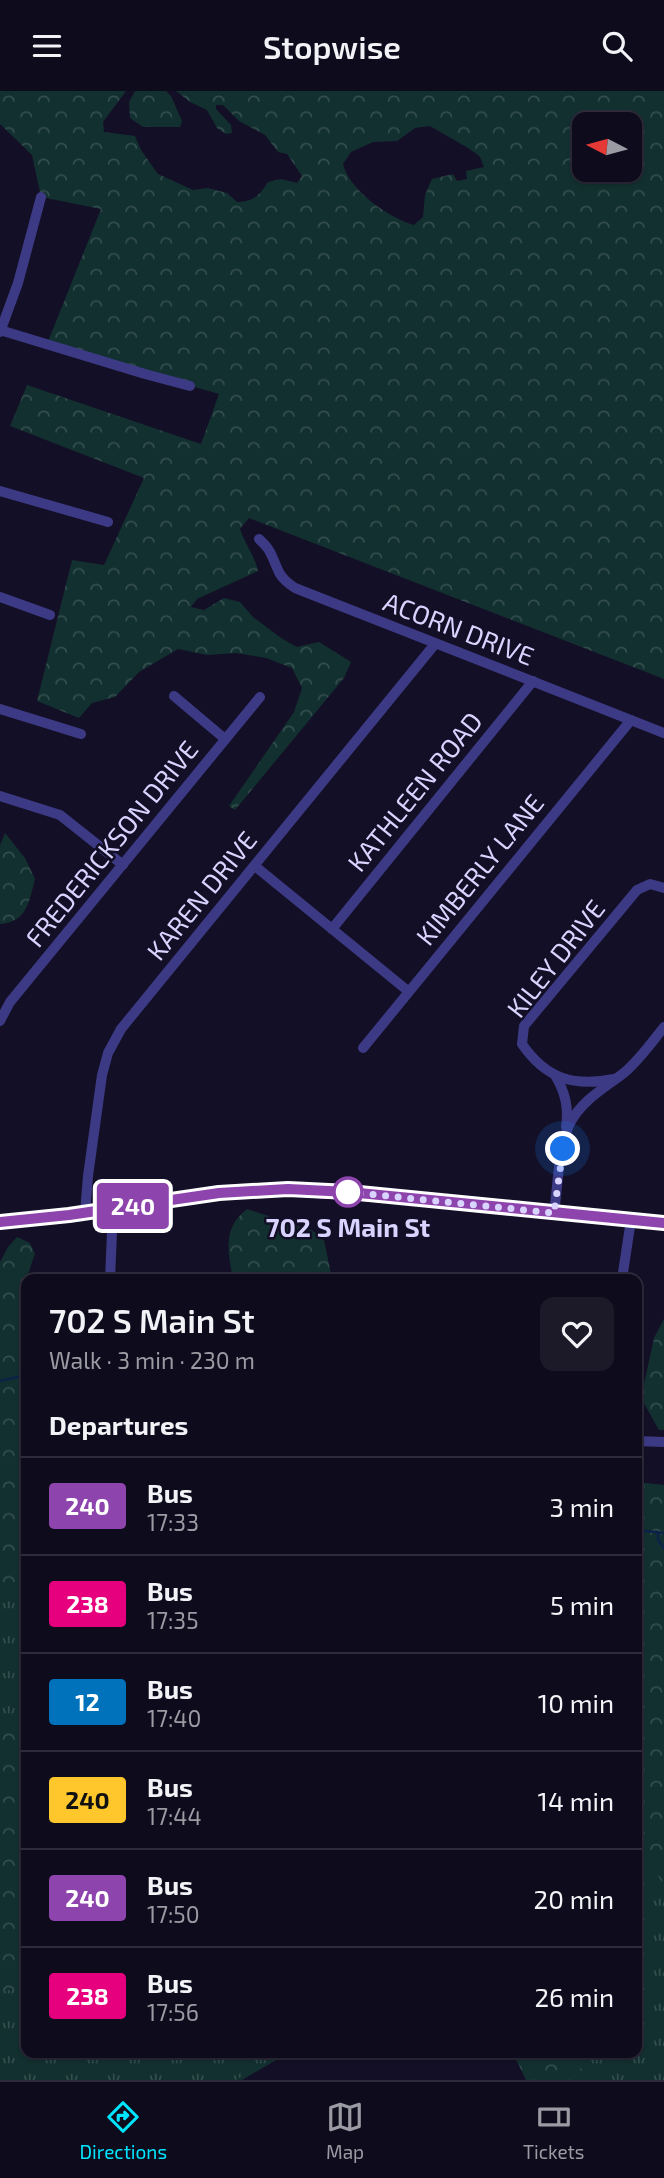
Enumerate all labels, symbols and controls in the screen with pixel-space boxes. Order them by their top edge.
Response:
icon: menu [28,27,66,65]
text: Stopwise [263,27,401,65]
icon: search [598,27,636,65]
north arrow [572,112,642,182]
map controls [572,112,642,182]
street label: ACORN DRIVE [379,585,539,671]
street label: KATHLEEN ROAD [340,705,488,877]
street label: FREDERICKSON DRIVE [18,734,204,952]
street label: KIMBERLY LANE [409,787,549,951]
street label: KAREN DRIVE [140,824,262,966]
street label: KILEY DRIVE [500,893,610,1023]
your location [545,1131,580,1166]
marker: 702 S Main St [333,1177,363,1207]
line badge: 240 [93,1183,173,1229]
text: 240 [111,1191,155,1220]
place label: 702 S Main St [266,1211,431,1242]
button: heart [540,1297,614,1371]
text: 702 S Main St [49,1300,255,1340]
text: Walk · 3 min · 230 m [49,1346,255,1374]
text: Departures [49,1409,188,1440]
text: Bus [147,1477,193,1508]
text: 240 [65,1491,110,1520]
text: 3 min [549,1491,614,1522]
text: 17:33 [147,1508,199,1536]
text: Bus [147,1575,193,1606]
text: 238 [66,1589,109,1618]
text: 5 min [550,1589,614,1620]
text: 17:35 [147,1606,198,1634]
text: Bus [147,1673,193,1704]
text: 12 [75,1687,100,1716]
text: 10 min [538,1687,614,1718]
text: 17:40 [147,1704,201,1732]
text: Bus [147,1771,193,1802]
text: 240 [65,1785,110,1814]
text: 14 min [538,1785,614,1816]
text: 17:44 [147,1802,202,1830]
text: Bus [147,1869,193,1900]
text: 240 [65,1883,110,1912]
text: 20 min [534,1883,614,1914]
text: 17:50 [147,1900,200,1928]
text: Bus [147,1967,193,1998]
text: 238 [66,1981,109,2010]
text: 26 min [534,1981,614,2012]
text: 17:56 [147,1998,199,2026]
tab: Directions [79,2098,167,2163]
tab: Map [326,2098,364,2163]
tab: Tickets [523,2098,585,2163]

